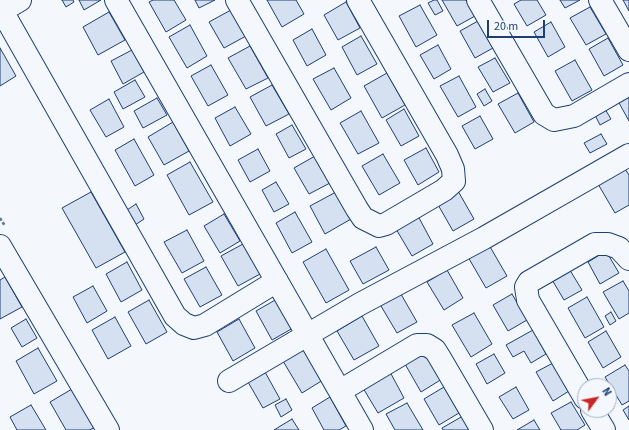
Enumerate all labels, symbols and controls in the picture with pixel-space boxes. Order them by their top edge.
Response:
scale bar [489,12,547,38]
text: 20 m [494,18,518,35]
north arrow [577,378,617,418]
text: N [598,385,615,399]

